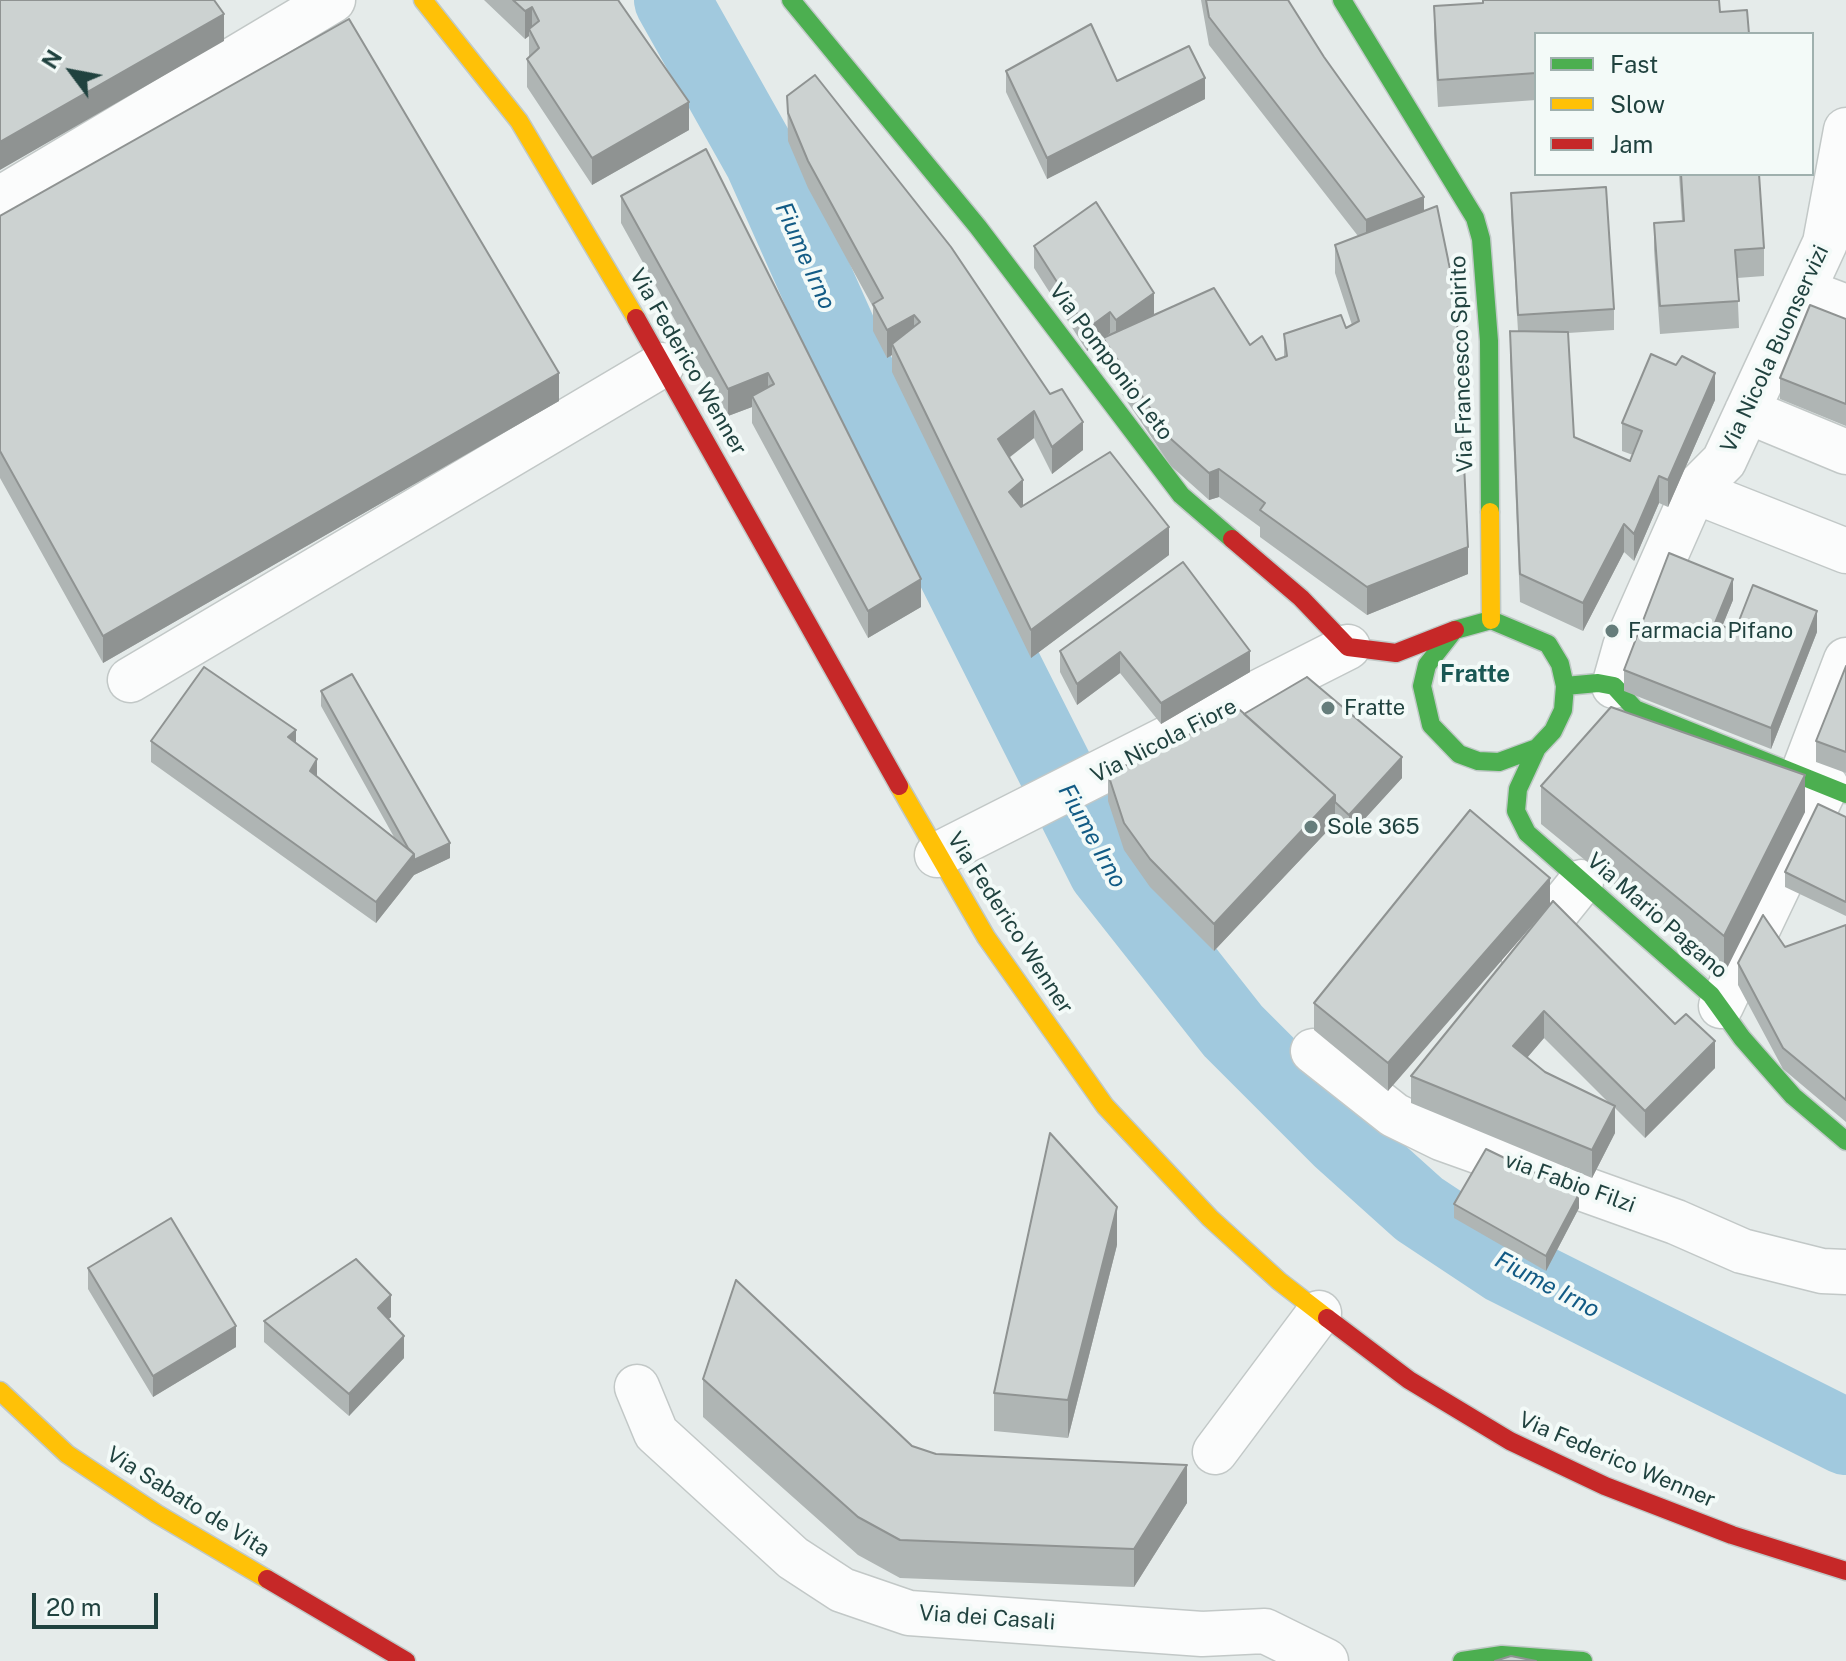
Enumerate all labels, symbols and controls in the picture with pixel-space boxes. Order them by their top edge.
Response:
north arrow [32,32,112,112]
legend [1534,32,1814,176]
text: N [36,45,67,73]
text: Fast [1610,50,1658,78]
text: Slow [1610,90,1665,118]
text: Jam [1610,130,1653,158]
water label: Fiume Irno [769,198,841,314]
street label: Via Nicola Buonservizi [1715,241,1835,457]
street label: Via Francesco Spirito [1445,255,1479,473]
street label: Via Federico Wenner [624,264,752,460]
street label: Via Pomponio Leto [1043,278,1179,446]
place label: Farmacia Pifano [1628,618,1793,644]
marker: Farmacia Pifano [1603,622,1621,640]
district label: Fratte [1440,661,1510,689]
street label: Via Nicola Fiore [1087,693,1241,789]
place label: Fratte [1344,695,1405,721]
marker: Fratte [1319,699,1337,717]
water label: Fiume Irno [1052,779,1132,893]
place label: Sole 365 [1327,814,1420,840]
marker: Sole 365 [1302,818,1320,836]
street label: Via Federico Wenner [941,827,1079,1019]
street label: Via Mario Pagano [1581,848,1733,984]
street label: via Fabio Filzi [1501,1147,1639,1219]
water label: Fiume Irno [1490,1245,1604,1325]
street label: Via Federico Wenner [1515,1407,1719,1513]
street label: Via Sabato de Vita [102,1441,274,1563]
scale bar [36,1577,162,1627]
text: 20 m [46,1593,102,1621]
street label: Via dei Casali [918,1600,1056,1636]

